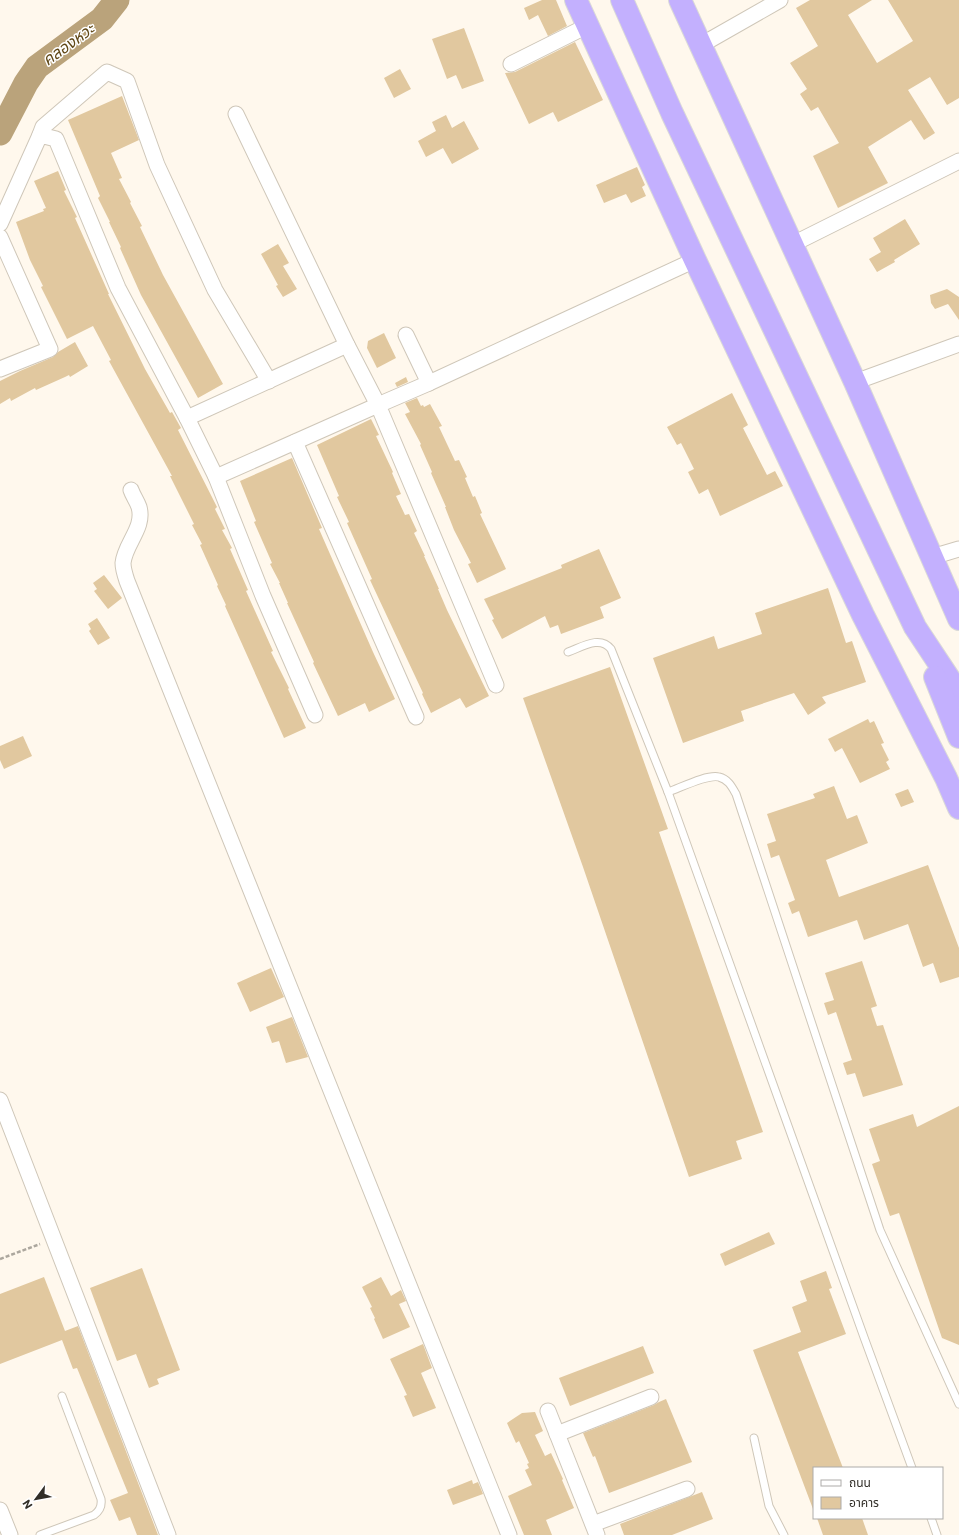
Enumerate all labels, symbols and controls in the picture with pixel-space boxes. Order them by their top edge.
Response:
water label: คลองหวะ [38,18,99,69]
legend [813,1467,943,1519]
text: ถนน [849,1475,871,1489]
north arrow [16,1479,56,1519]
text: อาคาร [849,1495,879,1509]
text: N [19,1498,35,1512]

